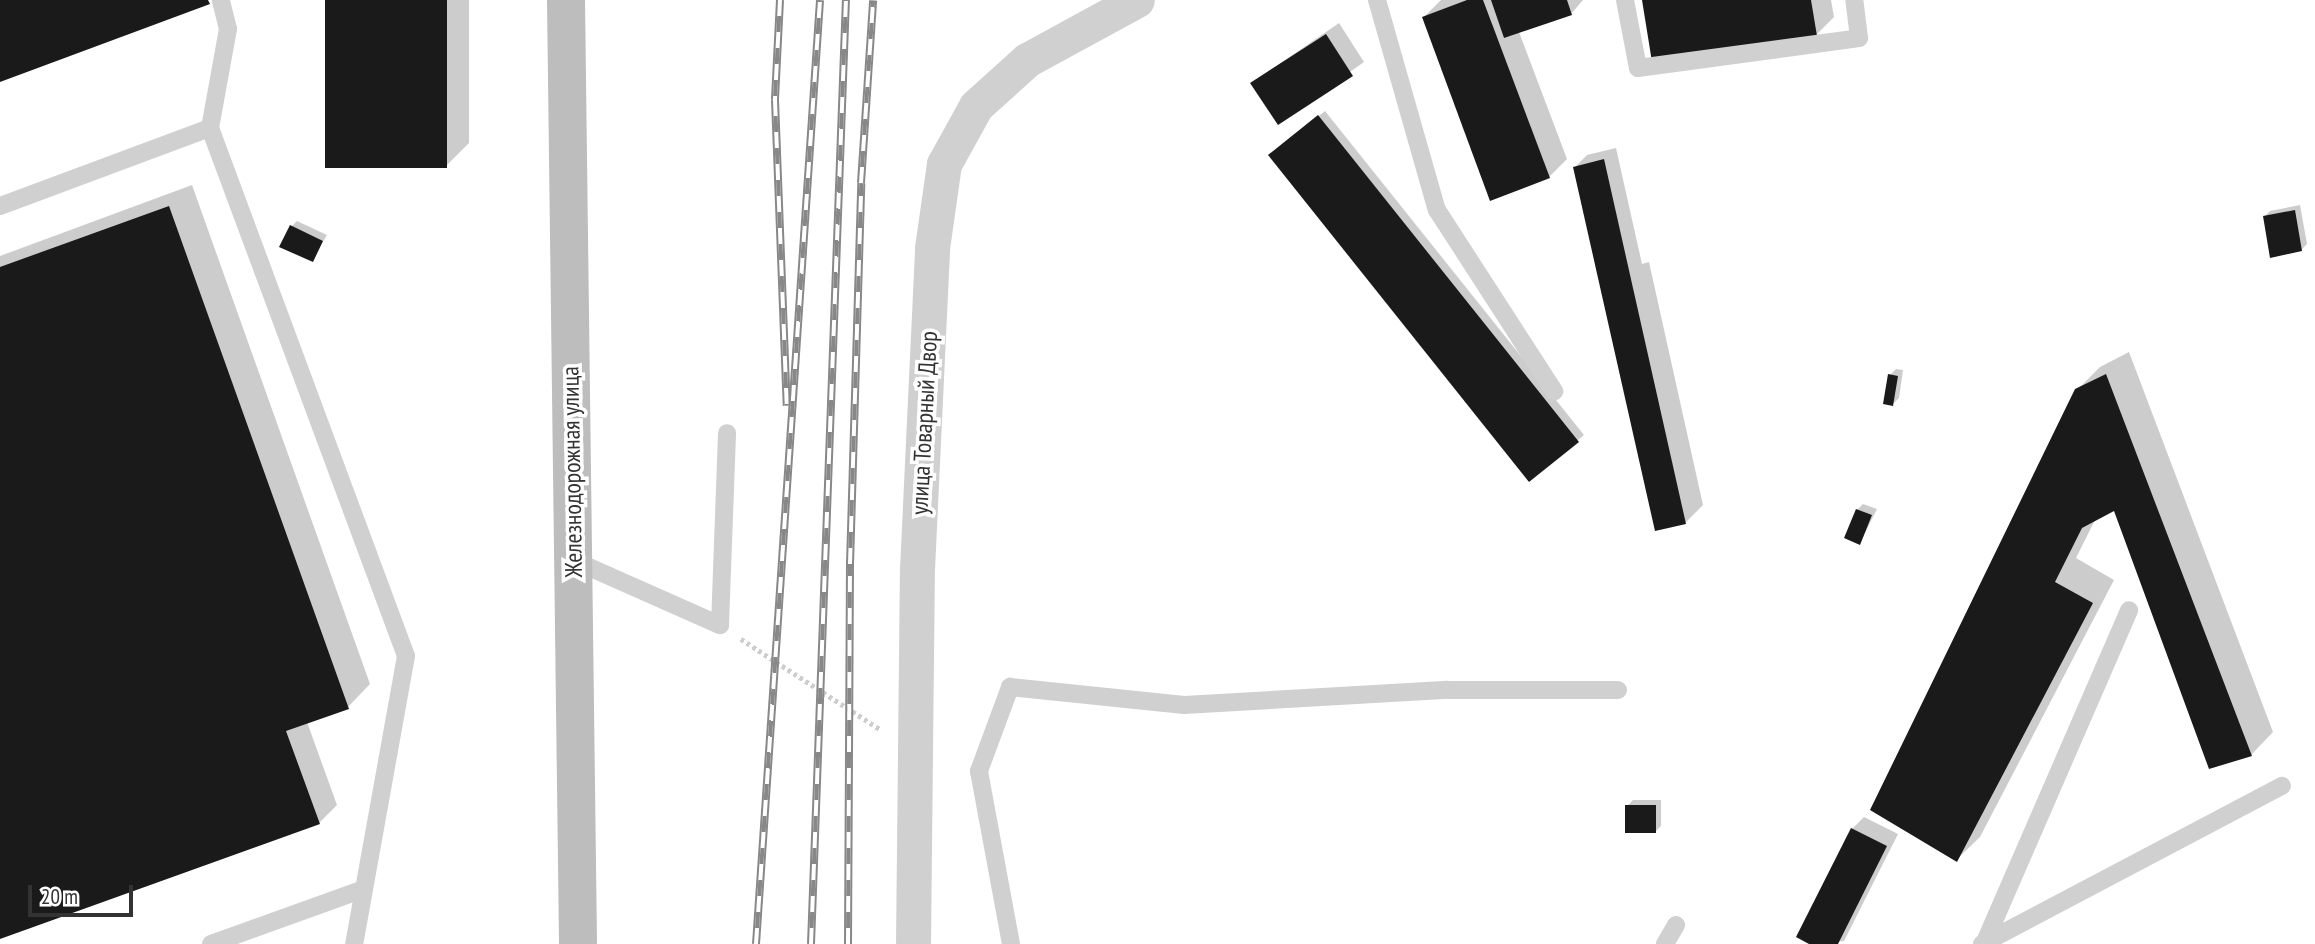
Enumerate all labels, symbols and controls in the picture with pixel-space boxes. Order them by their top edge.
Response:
street label: улица Товарный Двор [905,330,943,516]
street label: Железнодорожная улица [556,366,588,578]
scale bar [32,870,136,914]
text: 20 m [41,883,78,910]

